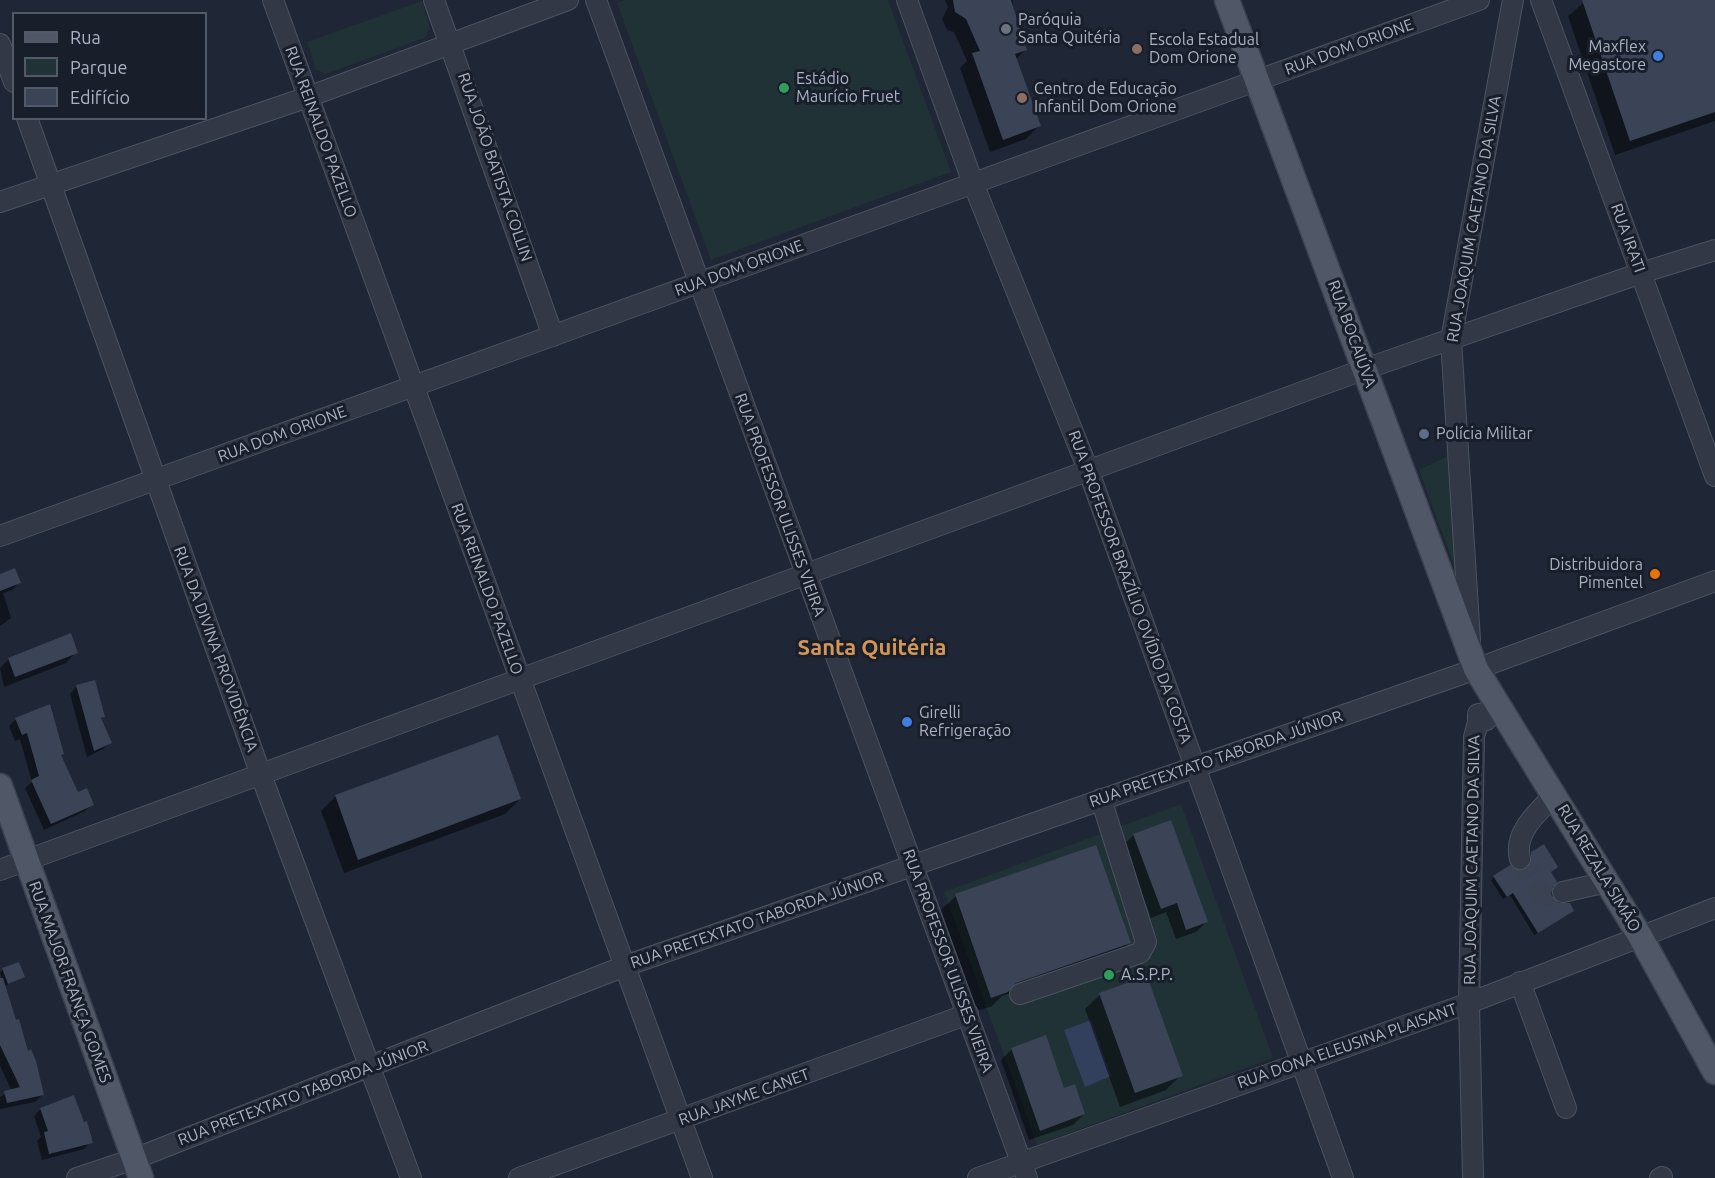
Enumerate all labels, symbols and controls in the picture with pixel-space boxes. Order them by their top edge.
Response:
place label: Paróquia Santa Quitéria [1018,10,1121,48]
legend [12,12,207,120]
street label: RUA DOM ORIONE [1282,15,1416,79]
marker: Paróquia Santa Quitéria [999,22,1013,36]
text: Rua [70,27,101,47]
place label: Escola Estadual Dom Orione [1149,30,1259,68]
place label: Maxflex Megastore [1568,37,1646,75]
marker: Escola Estadual Dom Orione [1130,42,1144,56]
street label: RUA REINALDO PAZELLO [281,44,361,220]
marker: Maxflex Megastore [1651,49,1665,63]
text: Parque [70,57,127,77]
place label: Estádio Maurício Fruet [796,69,900,107]
street label: RUA JOÃO BATISTA COLLIN [454,70,536,264]
place label: Centro de Educação Infantil Dom Orione [1034,79,1177,117]
marker: Estádio Maurício Fruet [777,81,791,95]
text: Edifício [70,87,130,107]
marker: Centro de Educação Infantil Dom Orione [1015,91,1029,105]
street label: RUA JOAQUIM CAETANO DA SILVA [1443,94,1505,344]
street label: RUA IRATI [1607,201,1649,275]
street label: RUA DOM ORIONE [672,236,806,300]
street label: RUA BOCAIÚVA [1324,278,1380,390]
street label: RUA PROFESSOR ULISSES VIEIRA [731,391,829,619]
street label: RUA DOM ORIONE [215,402,349,466]
place label: Polícia Militar [1436,424,1532,444]
marker: Polícia Militar [1417,427,1431,441]
street label: RUA PROFESSOR BRAZÍLIO OVÍDIO DA COSTA [1064,428,1196,746]
street label: RUA REINALDO PAZELLO [447,501,527,677]
street label: RUA DA DIVINA PROVIDÊNCIA [170,544,262,754]
place label: Distribuidora Pimentel [1549,555,1643,593]
marker: Distribuidora Pimentel [1648,567,1662,581]
district label: Santa Quitéria [797,635,947,661]
place label: Girelli Refrigeração [919,703,1011,741]
street label: RUA PRETEXTATO TABORDA JÚNIOR [1087,707,1345,811]
marker: Girelli Refrigeração [900,715,914,729]
street label: RUA JOAQUIM CAETANO DA SILVA [1460,735,1484,985]
street label: RUA REZALA SIMÃO [1553,801,1645,935]
street label: RUA PROFESSOR ULISSES VIEIRA [899,847,997,1075]
street label: RUA PRETEXTATO TABORDA JÚNIOR [628,868,886,972]
street label: RUA MAJOR FRANÇA GOMES [25,879,115,1085]
place label: A.S.P.P. [1121,965,1173,985]
marker: A.S.P.P. [1102,968,1116,982]
street label: RUA DONA ELEUSINA PLAISANT [1235,999,1459,1093]
street label: RUA PRETEXTATO TABORDA JÚNIOR [175,1036,431,1150]
street label: RUA JAYME CANET [676,1064,812,1130]

